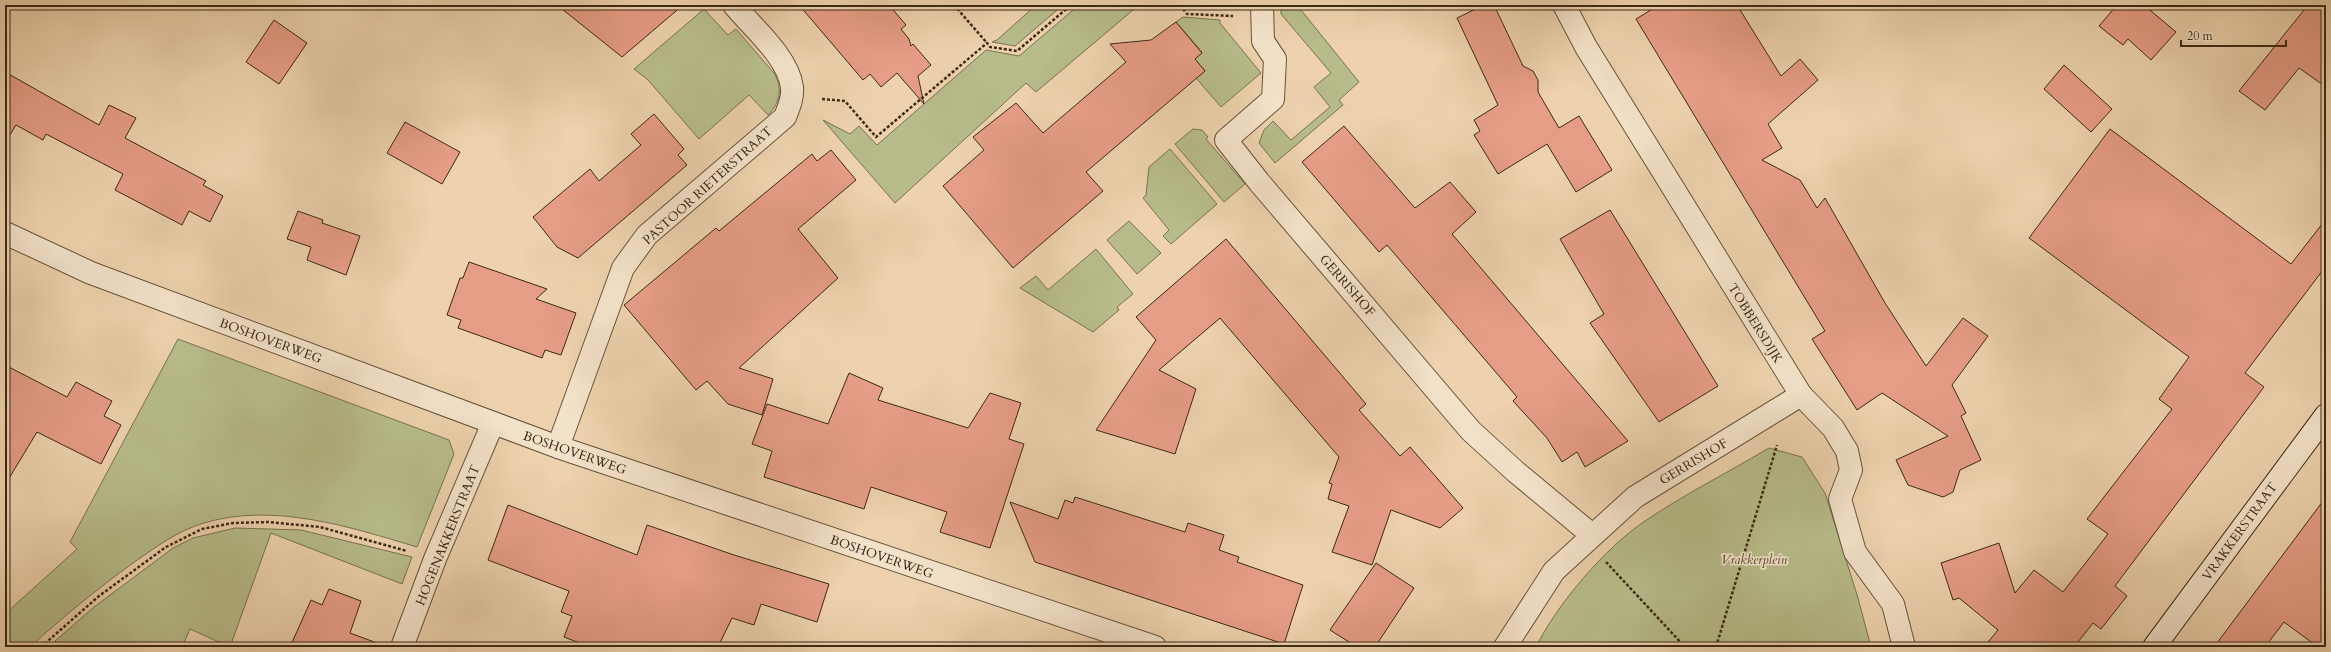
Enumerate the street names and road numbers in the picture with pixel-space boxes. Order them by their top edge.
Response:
street label: PASTOOR RIETERSTRAAT [639,122,777,249]
street label: GERRISHOF [1315,251,1379,321]
street label: TOBBERSDIJK [1723,280,1787,367]
street label: BOSHOVERWEG [217,314,324,368]
street label: BOSHOVERWEG [521,427,629,479]
street label: GERRISHOF [1656,434,1731,489]
street label: HOGENAKKERSTRAAT [411,462,485,608]
street label: VRAKKERSTRAAT [2198,478,2282,584]
street label: BOSHOVERWEG [828,531,936,583]

